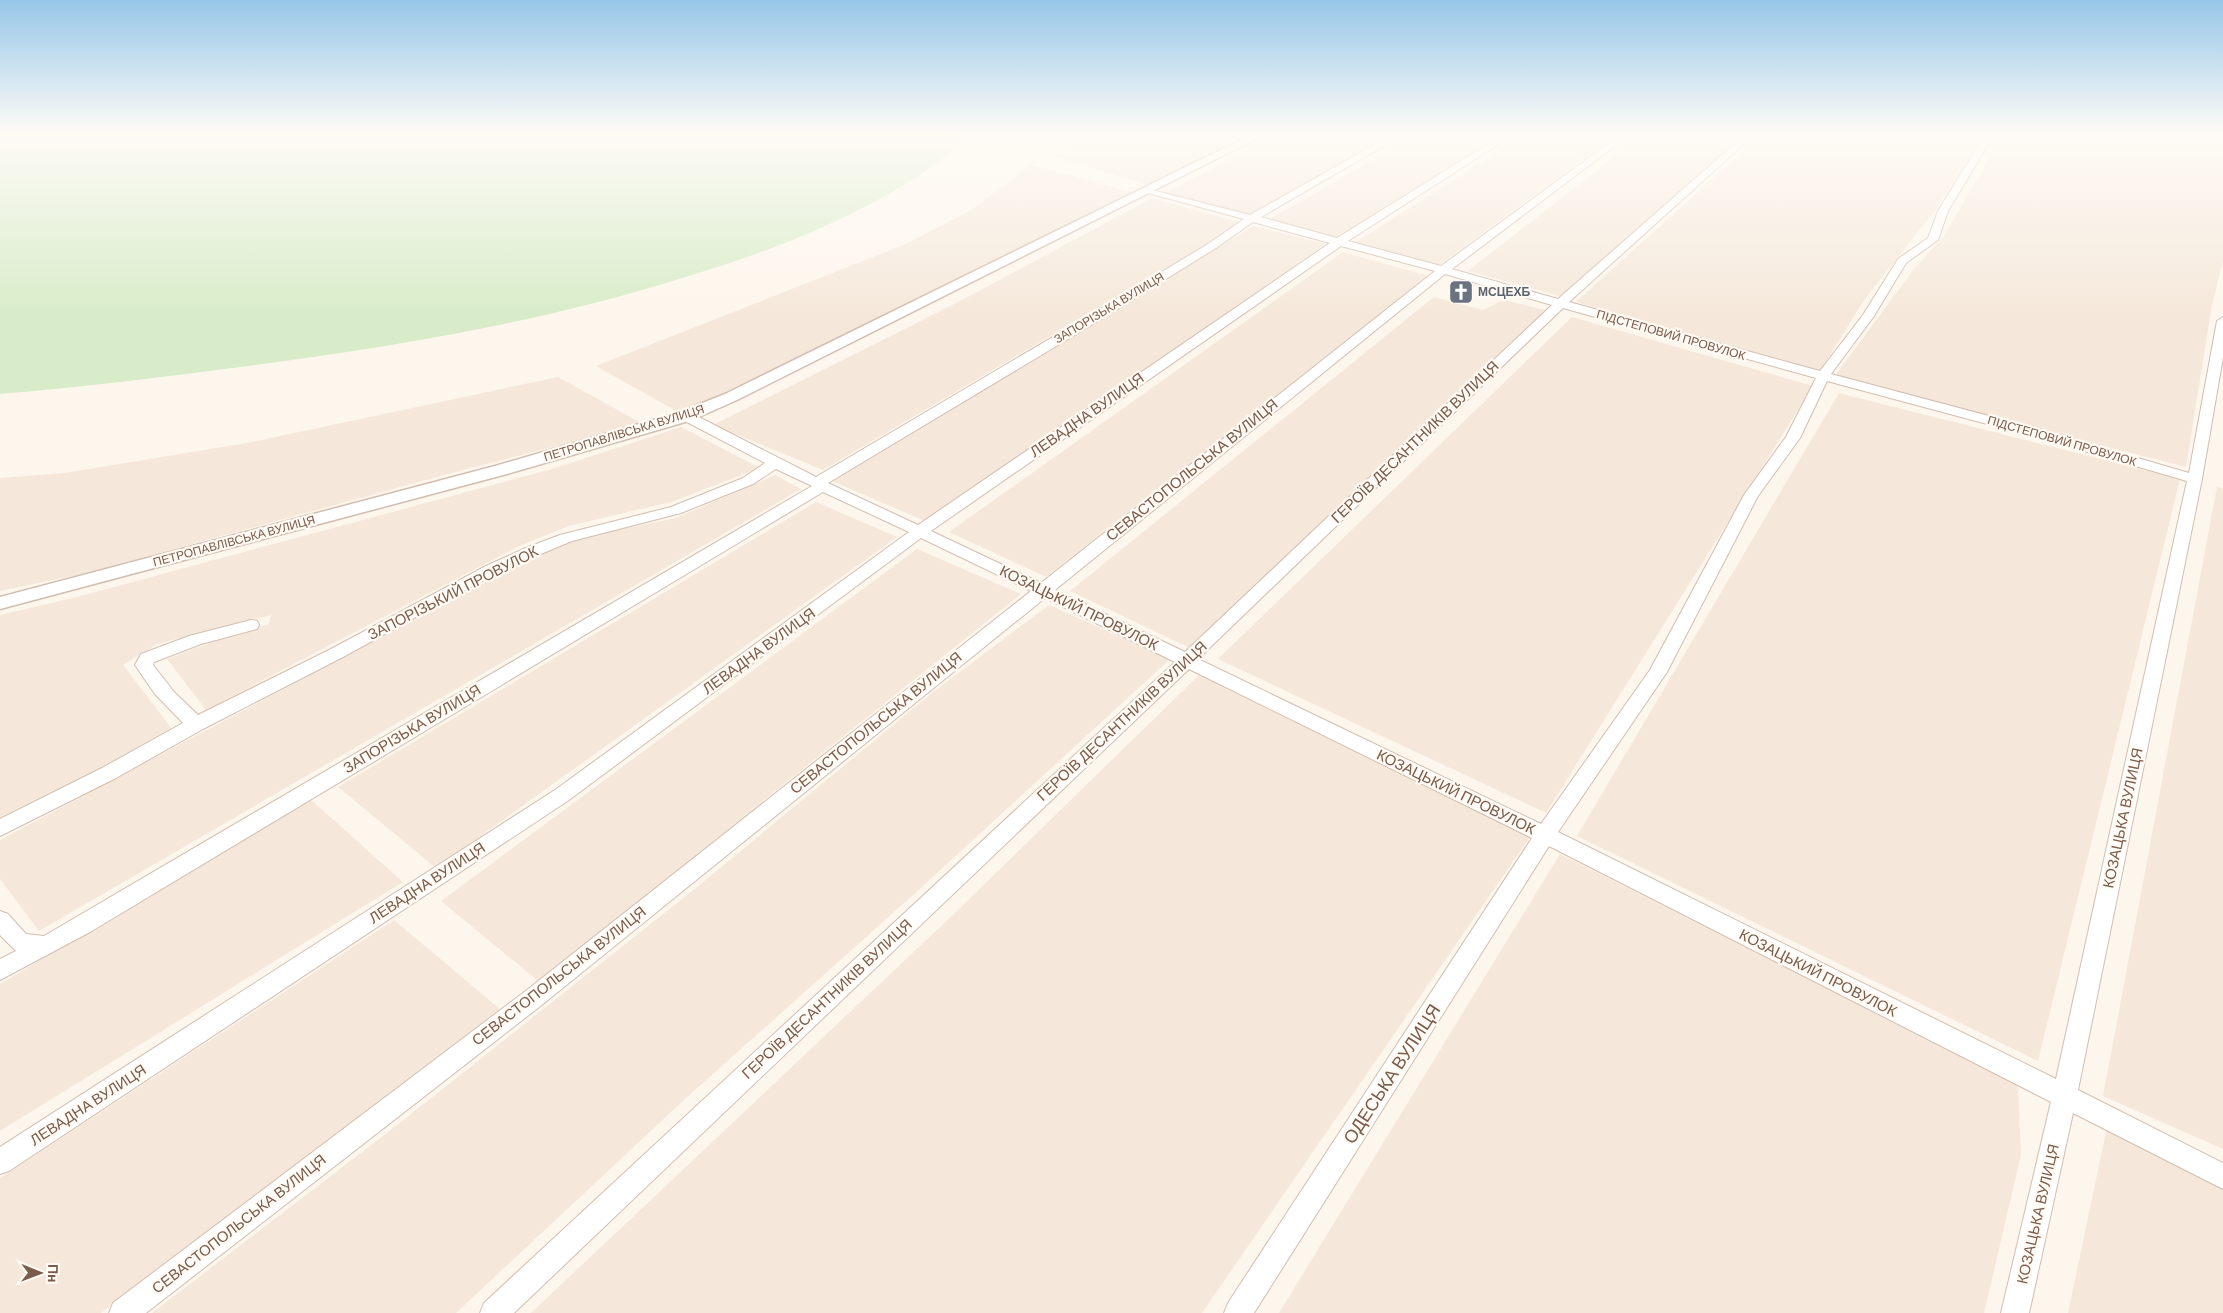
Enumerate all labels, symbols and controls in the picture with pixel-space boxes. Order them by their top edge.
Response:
street label: ЗАПОРІЗЬКА ВУЛИЦЯ [1051,269,1167,346]
church icon: МСЦЕХБ [1448,279,1474,305]
place label: МСЦЕХБ [1478,284,1530,299]
street label: ПІДСТЕПОВИЙ ПРОВУЛОК [1595,306,1747,363]
street label: ГЕРОЇВ ДЕСАНТНИКІВ ВУЛИЦЯ [1327,356,1502,526]
street label: ЛЕВАДНА ВУЛИЦЯ [1026,368,1147,460]
street label: СЕВАСТОПОЛЬСЬКА ВУЛИЦЯ [1102,394,1281,544]
street label: ПЕТРОПАВЛІВСЬКА ВУЛИЦЯ [542,401,706,464]
street label: ПІДСТЕПОВИЙ ПРОВУЛОК [1986,412,2138,469]
street label: ПЕТРОПАВЛІВСЬКА ВУЛИЦЯ [151,512,317,569]
street label: ЗАПОРІЗЬКИЙ ПРОВУЛОК [364,541,541,643]
street label: КОЗАЦЬКИЙ ПРОВУЛОК [997,561,1162,654]
street label: ЛЕВАДНА ВУЛИЦЯ [699,603,818,697]
street label: ГЕРОЇВ ДЕСАНТНИКІВ ВУЛИЦЯ [1033,637,1210,804]
street label: СЕВАСТОПОЛЬСЬКА ВУЛИЦЯ [786,647,965,797]
street label: ЗАПОРІЗЬКА ВУЛИЦЯ [339,680,484,776]
street label: КОЗАЦЬКИЙ ПРОВУЛОК [1374,745,1539,838]
street label: КОЗАЦЬКА ВУЛИЦЯ [2098,746,2146,890]
street label: ЛЕВАДНА ВУЛИЦЯ [365,838,488,926]
street label: СЕВАСТОПОЛЬСЬКА ВУЛИЦЯ [468,902,649,1049]
street label: ГЕРОЇВ ДЕСАНТНИКІВ ВУЛИЦЯ [738,915,915,1082]
street label: КОЗАЦЬКИЙ ПРОВУЛОК [1737,924,1900,1020]
street label: ОДЕСЬКА ВУЛИЦЯ [1338,1000,1445,1147]
street label: ЛЕВАДНА ВУЛИЦЯ [26,1060,149,1148]
street label: КОЗАЦЬКА ВУЛИЦЯ [2012,1142,2062,1286]
street label: СЕВАСТОПОЛЬСЬКА ВУЛИЦЯ [148,1150,329,1297]
north arrow [15,1248,65,1298]
text: Пн [45,1264,62,1283]

